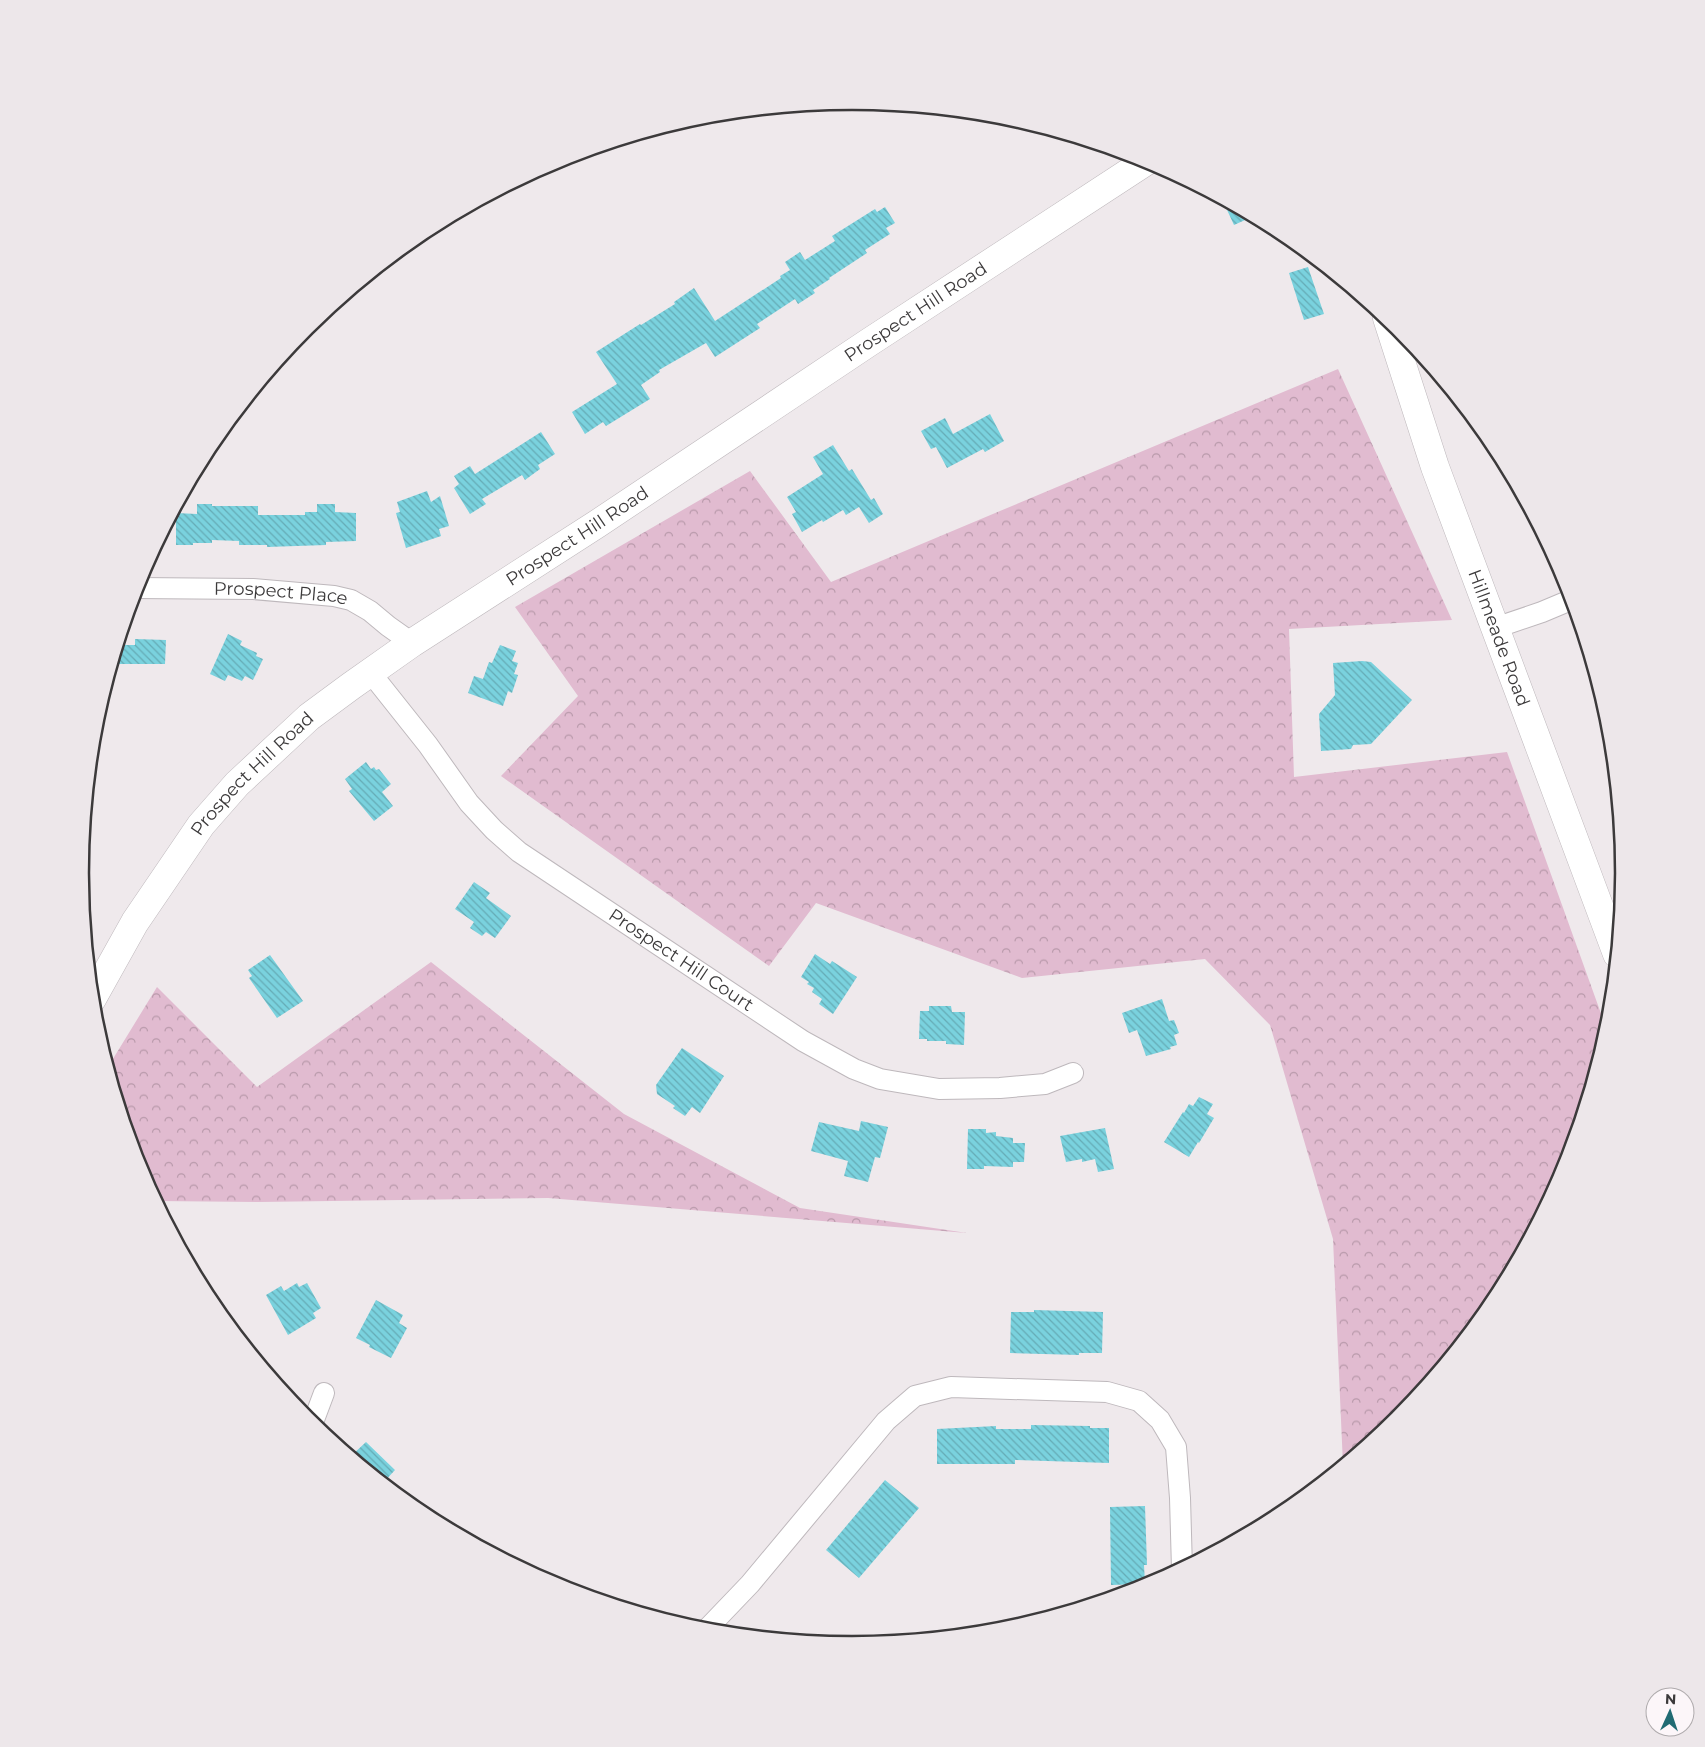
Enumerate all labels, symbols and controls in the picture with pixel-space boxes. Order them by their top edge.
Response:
street label: Prospect Hill Road [840,257,991,367]
street label: Prospect Hill Road [502,482,653,591]
street label: Hillmeade Road [1463,566,1534,709]
street label: Prospect Place [214,578,350,610]
street label: Prospect Hill Road [186,707,318,840]
street label: Prospect Hill Court [604,904,758,1016]
north arrow [1645,1687,1695,1737]
text: N [1665,1690,1677,1708]

